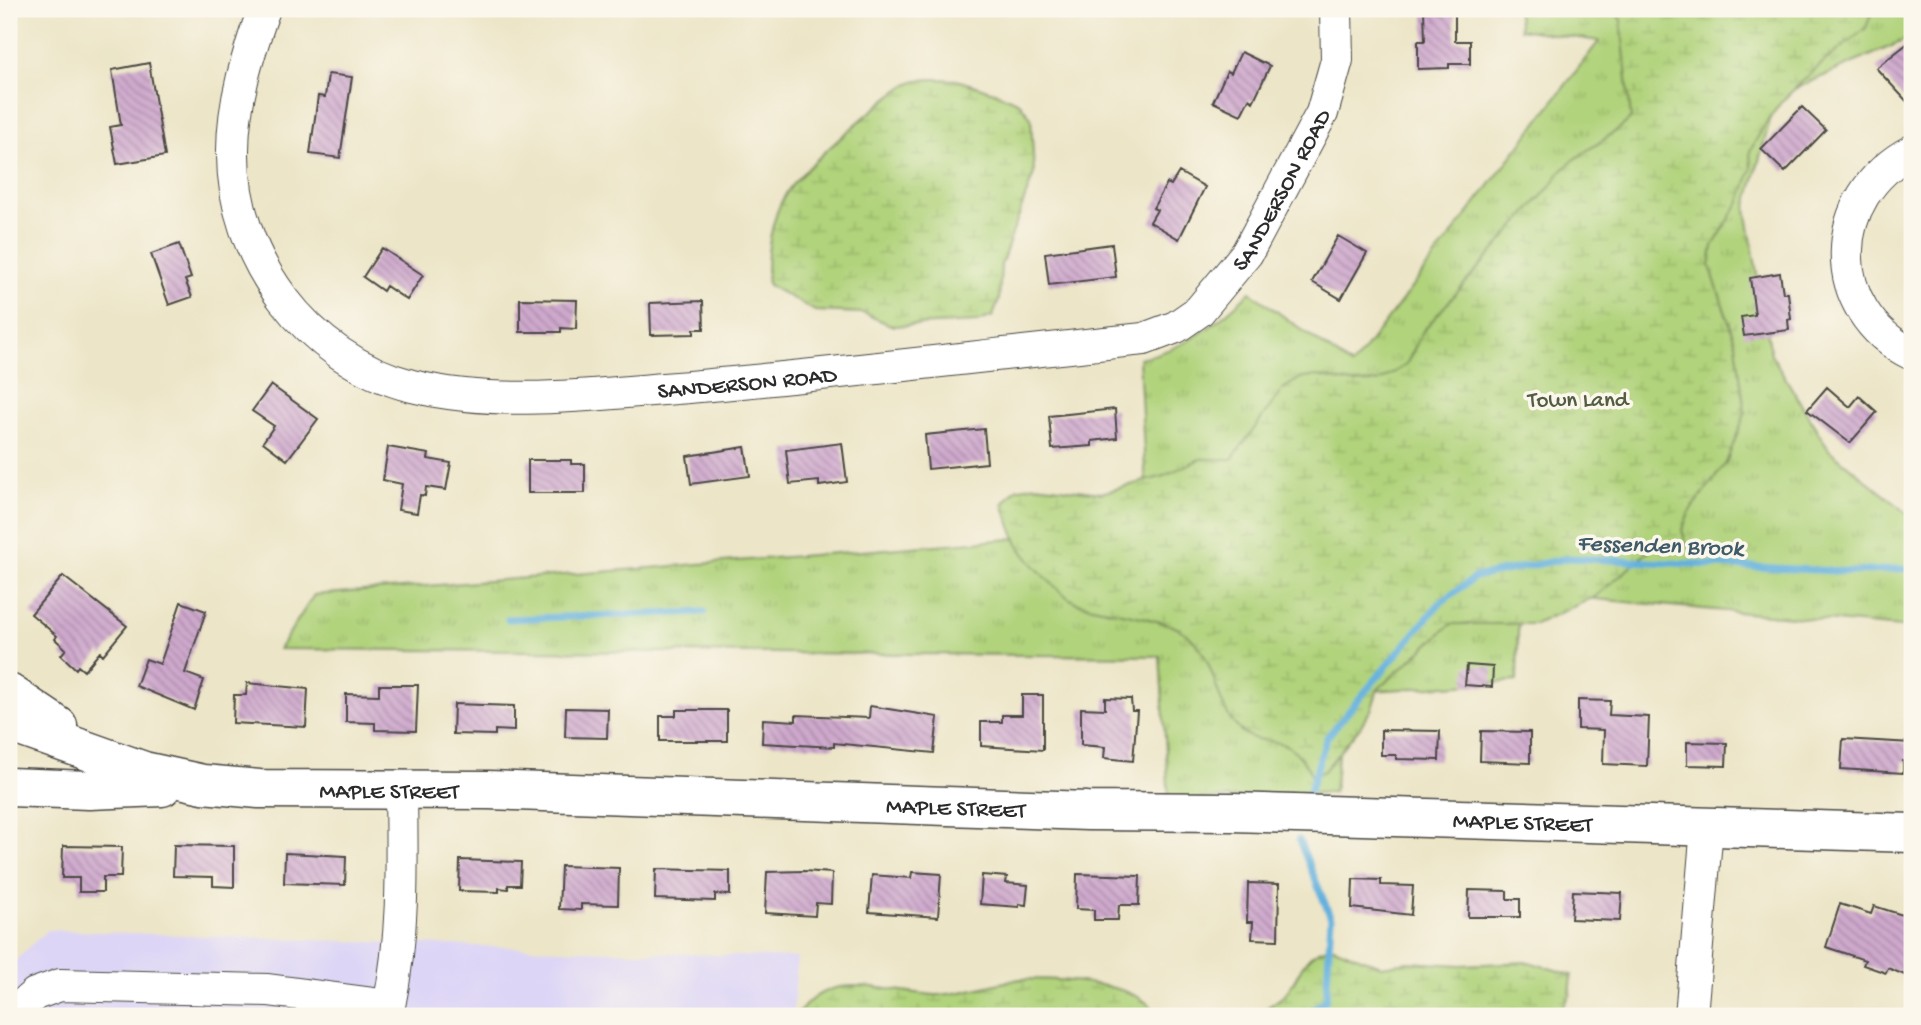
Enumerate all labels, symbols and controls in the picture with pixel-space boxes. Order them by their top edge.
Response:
street label: SANDERSON ROAD [1228,104,1339,278]
street label: SANDERSON ROAD [657,363,839,407]
park label: Town Land [1526,388,1630,415]
water label: Fessenden Brook [1576,530,1746,565]
street label: MAPLE STREET [319,779,460,807]
street label: MAPLE STREET [885,794,1027,826]
street label: MAPLE STREET [1452,809,1594,840]

